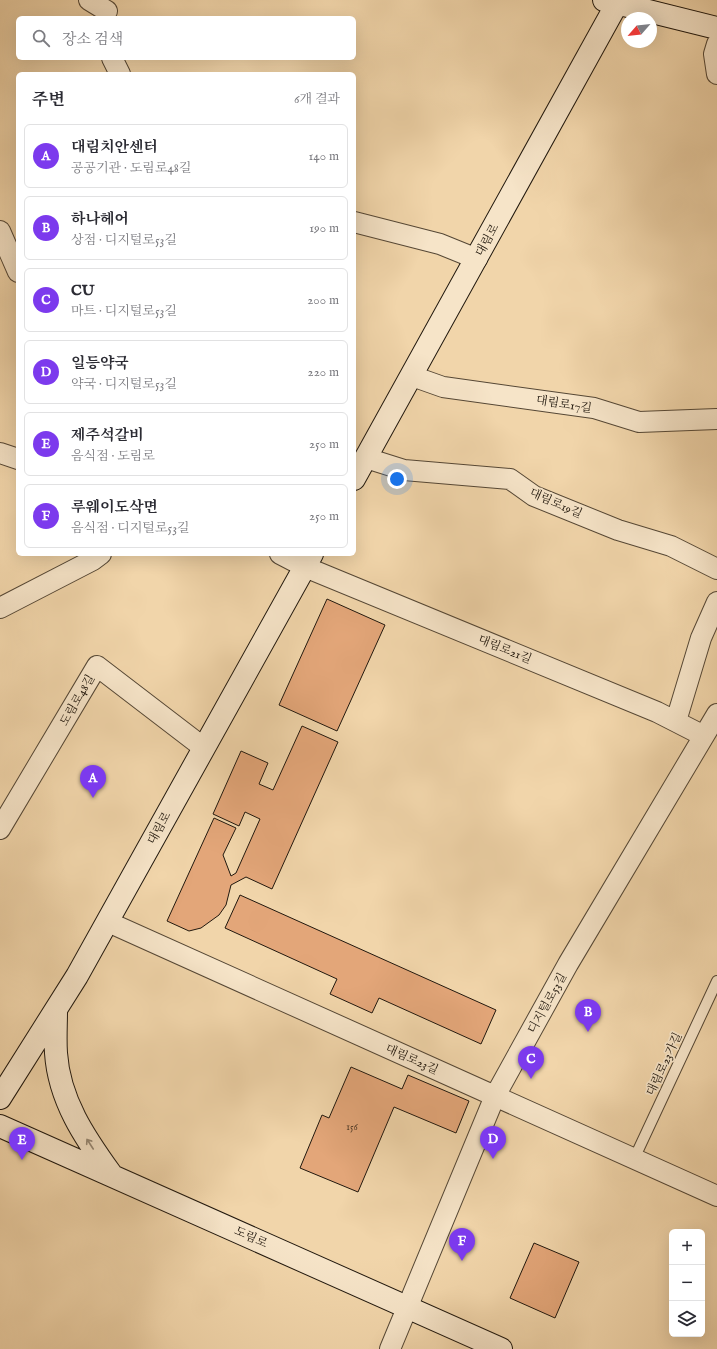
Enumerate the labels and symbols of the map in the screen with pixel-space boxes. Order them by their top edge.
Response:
north arrow [621,12,657,48]
street label: 대림로 [472,221,503,259]
street label: 대림로17길 [535,393,593,416]
your location [387,469,407,489]
street label: 대림로19길 [527,485,584,522]
street label: 대림로21길 [476,632,534,667]
street label: 도림로48길 [57,672,98,729]
pin: A [80,765,106,798]
street label: 대림로 [144,809,175,847]
street label: 디지털로53길 [525,970,570,1036]
pin: B [575,999,601,1032]
street label: 대림로23가길 [643,1030,686,1098]
street label: 대림로23길 [383,1041,441,1078]
pin: C [518,1046,544,1079]
house number: 156 [346,1121,359,1134]
pin: D [480,1126,506,1159]
pin: E [9,1127,35,1160]
one-way arrow [85,1138,94,1149]
street label: 도림로 [232,1224,270,1252]
pin: F [449,1228,475,1261]

